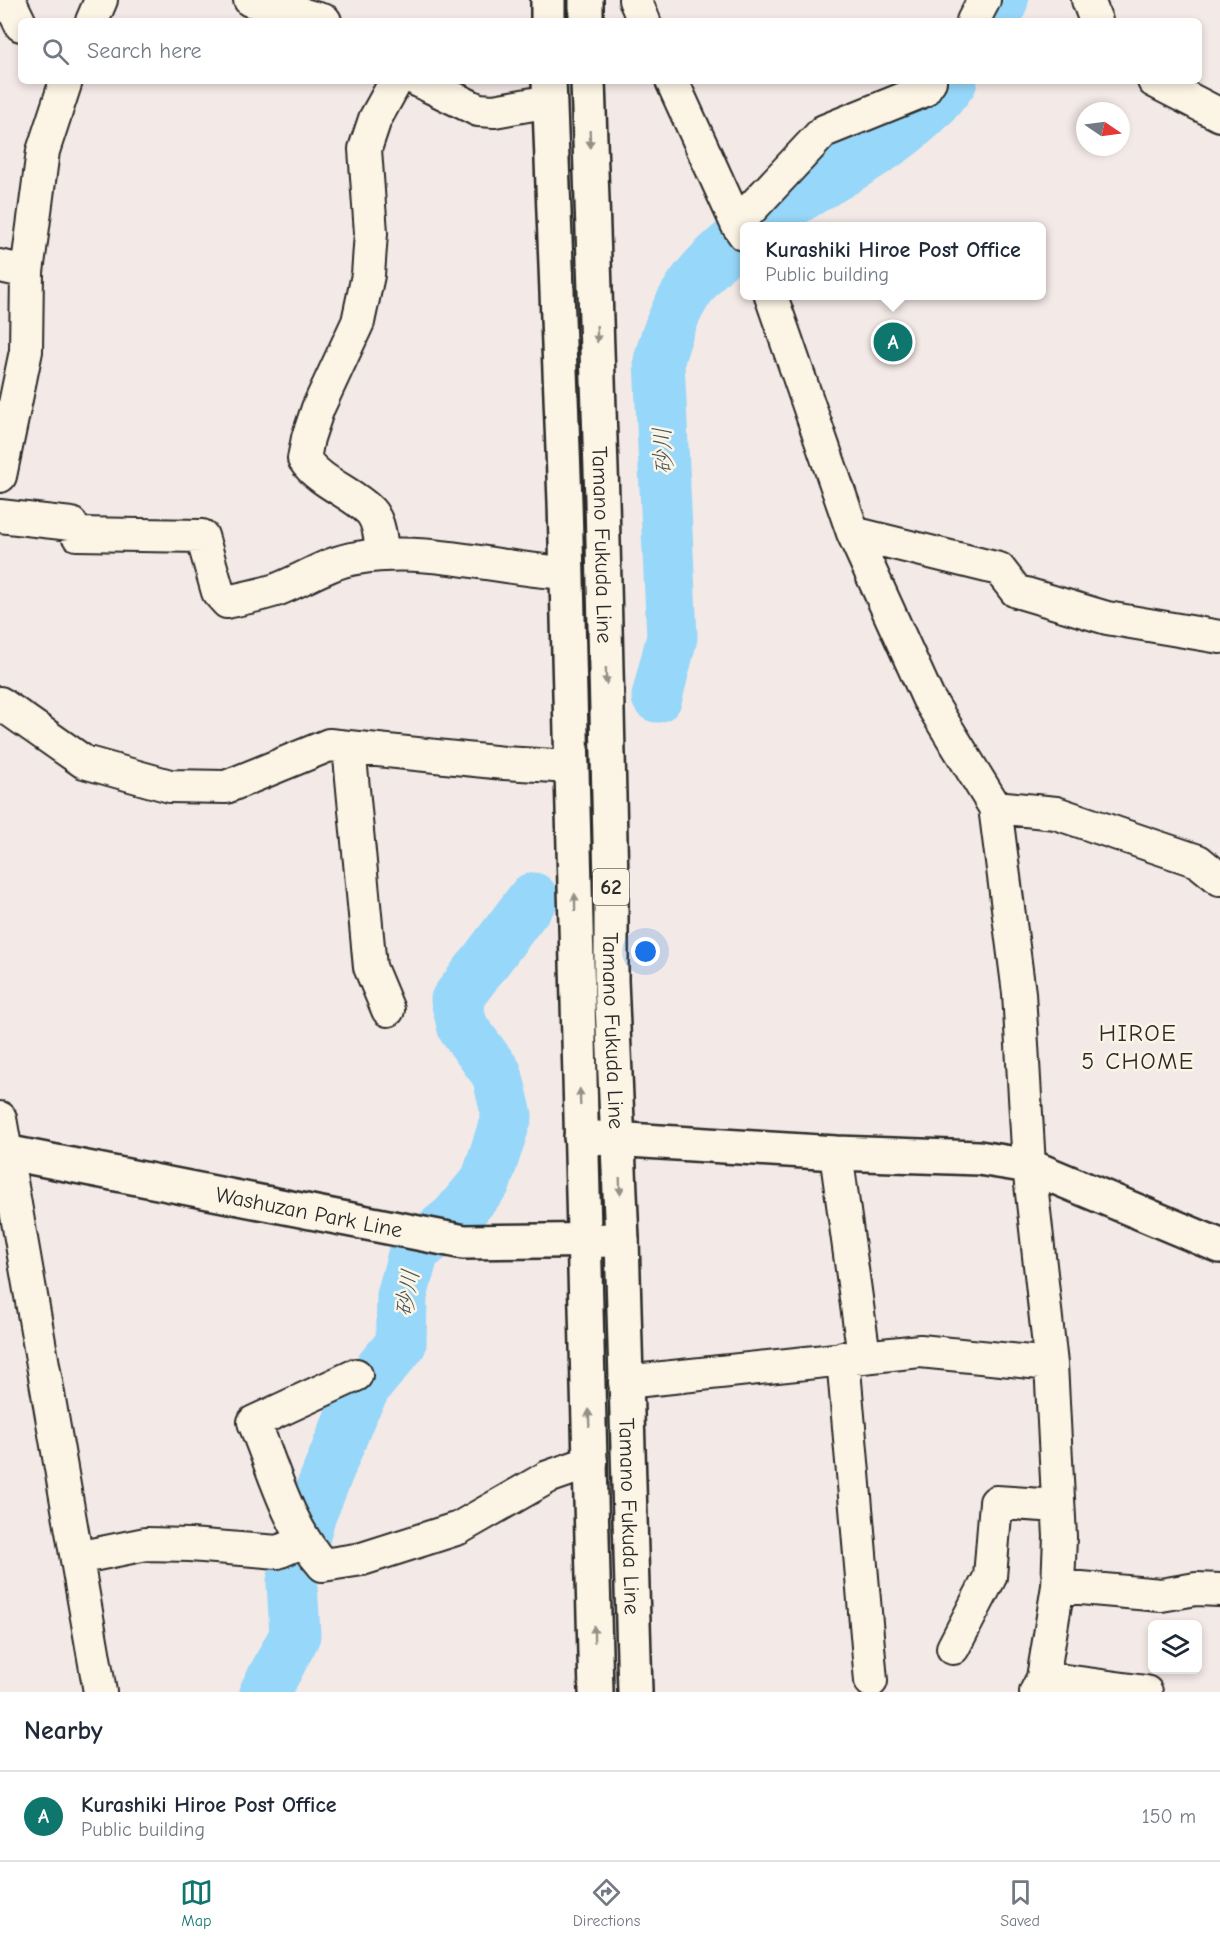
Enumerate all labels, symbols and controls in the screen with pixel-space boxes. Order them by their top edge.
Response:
search box [18,18,1202,84]
icon: search [39,35,72,68]
text: Search here [87,38,202,64]
north arrow [1076,102,1130,156]
one-way arrow [585,130,595,149]
popup [740,222,1046,300]
text: Kurashiki Hiroe Post Office [765,237,1021,263]
text: Public building [765,263,889,286]
pin: A [874,320,912,364]
one-way arrow [592,325,601,344]
water label: 砂川 [648,426,678,476]
street label: Tamano Fukuda Line [586,446,617,644]
one-way arrow [602,667,611,686]
road number: 62 [593,869,629,905]
one-way arrow [570,892,580,911]
street label: Tamano Fukuda Line [597,932,629,1130]
your location [631,937,660,966]
district label: HIROE 5 CHOME [1081,1019,1195,1075]
one-way arrow [575,1087,585,1106]
one-way arrow [615,1176,625,1195]
street label: Washuzan Park Line [213,1182,405,1244]
water label: 砂川 [389,1267,425,1319]
one-way arrow [585,1408,594,1427]
street label: Tamano Fukuda Line [613,1418,645,1615]
map controls [1148,1620,1202,1674]
button: layers [1148,1620,1202,1674]
one-way arrow [590,1624,599,1643]
text: Nearby [24,1716,103,1746]
text: Kurashiki Hiroe Post Office [81,1792,337,1818]
text: A [38,1805,49,1828]
text: 150 m [1142,1805,1196,1828]
text: Public building [81,1818,205,1841]
tab: Map [180,1876,213,1930]
tab: Directions [573,1876,640,1930]
tab: Saved [1000,1876,1040,1930]

